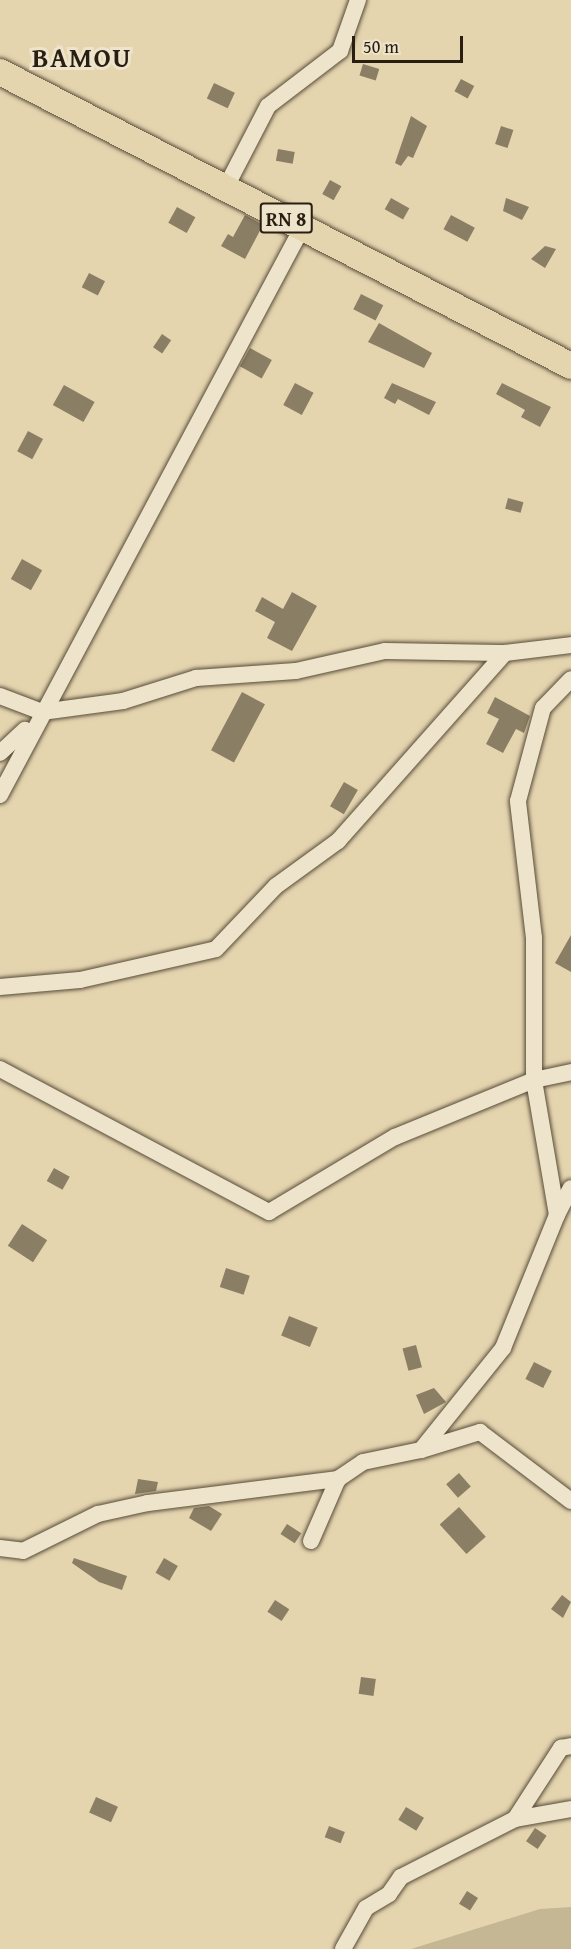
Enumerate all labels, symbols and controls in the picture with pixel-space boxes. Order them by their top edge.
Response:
scale bar [355,24,466,62]
text: 50 m [363,33,399,60]
district label: BAMOU [32,42,132,74]
road number: RN 8 [259,201,313,235]

